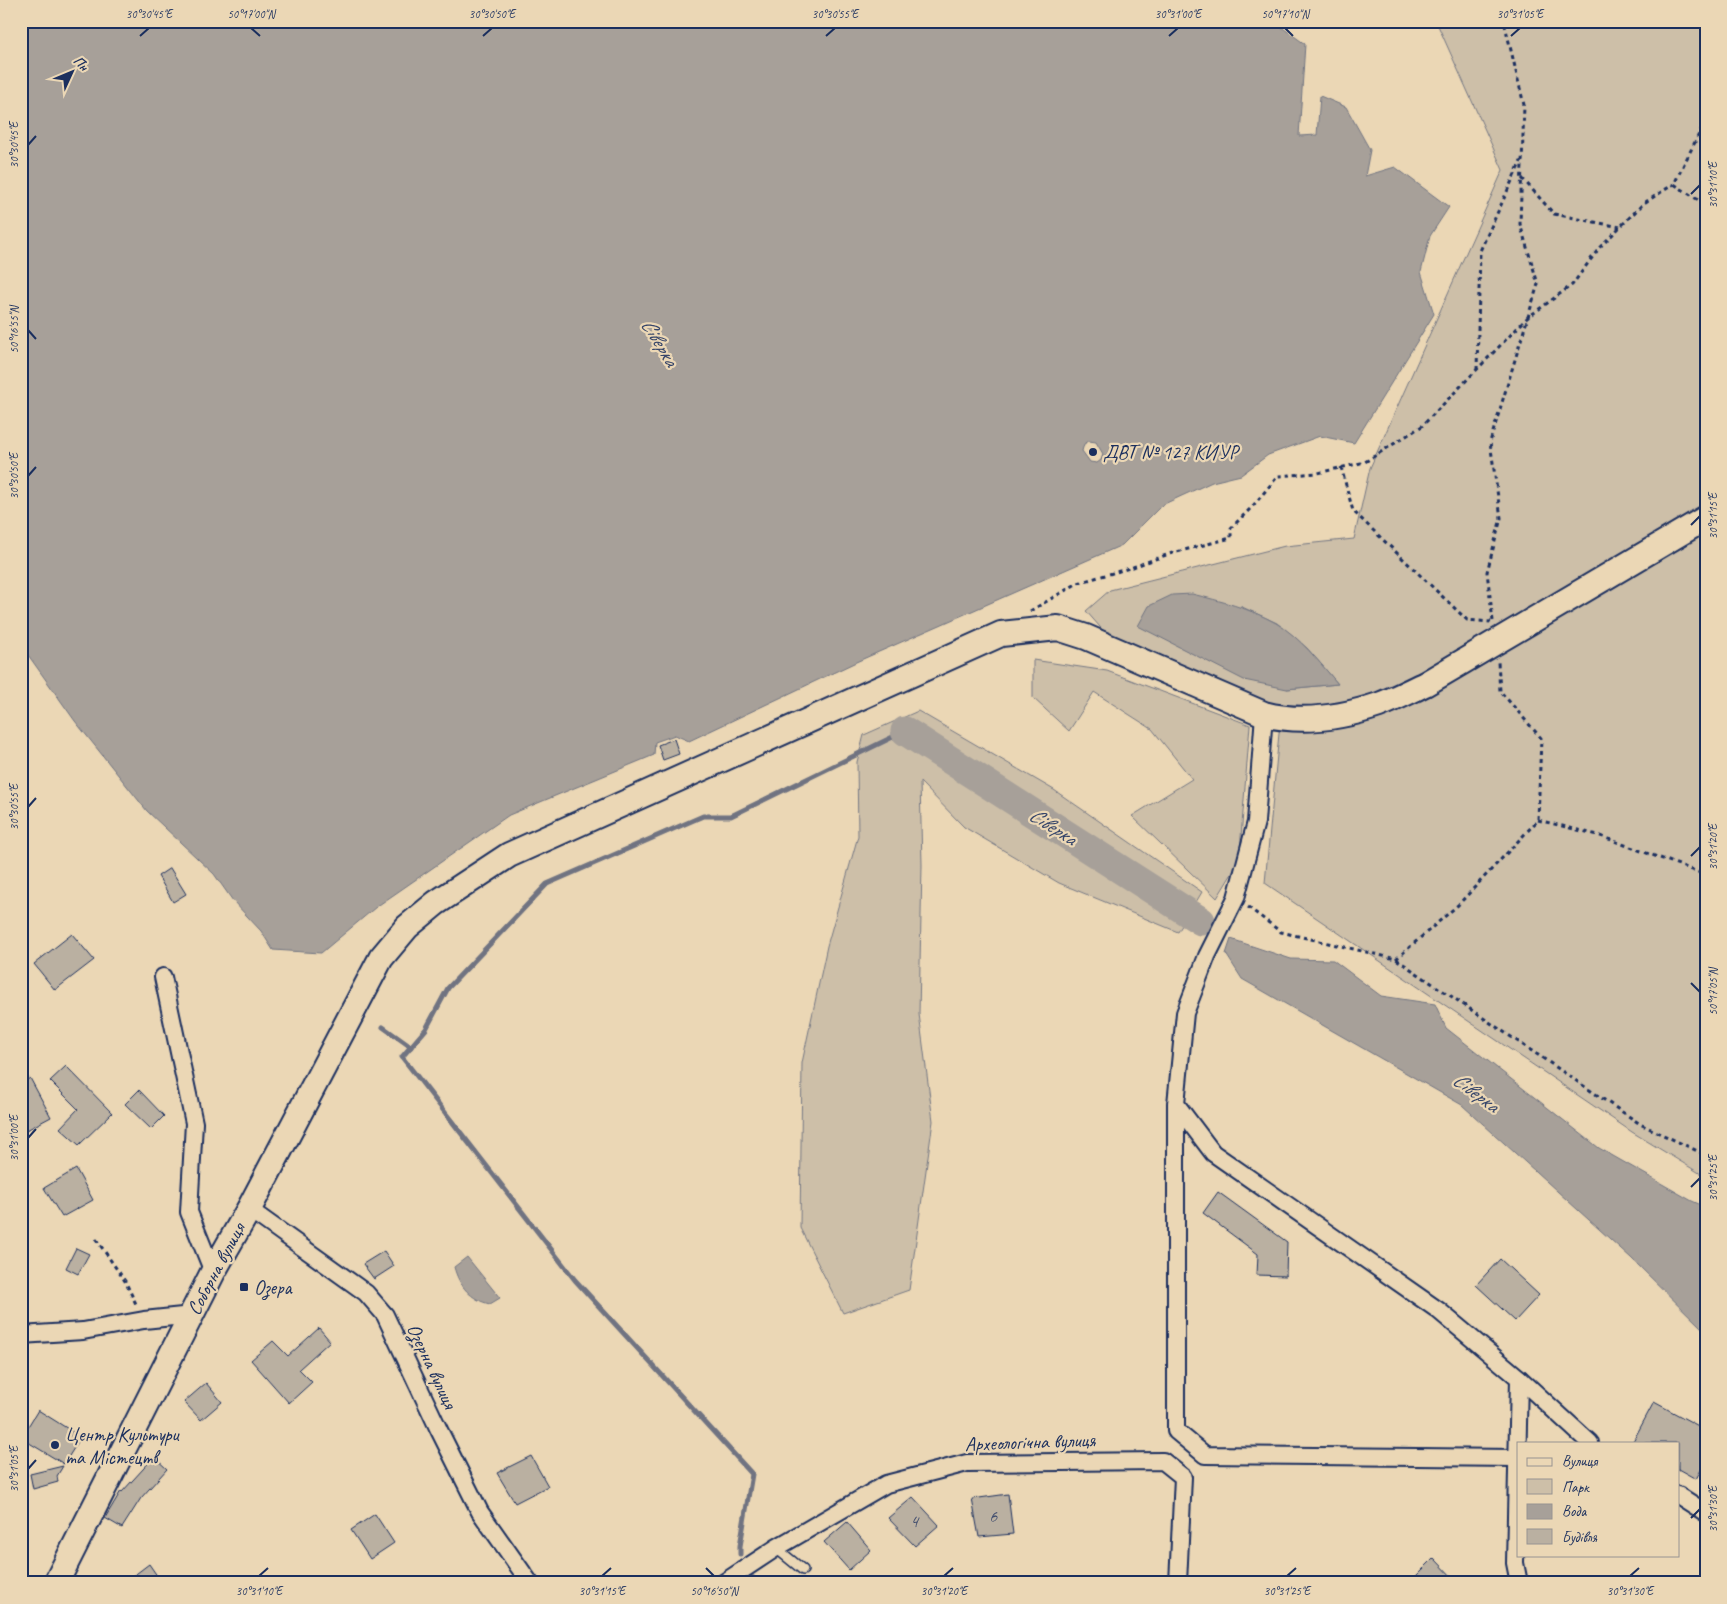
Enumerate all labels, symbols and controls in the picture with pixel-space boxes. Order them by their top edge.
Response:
text: 30°30'45"E [126,6,174,22]
text: 50°17'00"N [227,6,276,22]
text: 30°30'50"E [469,6,517,22]
text: 30°30'55"E [812,6,860,22]
text: 30°31'00"E [1155,6,1203,22]
text: 50°17'10"N [1261,6,1310,22]
text: 30°31'05"E [1497,6,1545,22]
north arrow [48,48,98,98]
text: Пн [70,52,93,75]
text: 30°30'45"E [6,120,22,168]
text: 30°31'10"E [1705,160,1721,208]
text: 50°16'55"N [6,305,22,354]
water label: Сіверка [636,313,686,373]
place label: ДВТ № 127 КИУР [1103,440,1241,465]
marker: ДВТ № 127 КИУР [1087,446,1099,458]
text: 30°30'50"E [6,451,22,499]
text: 30°31'15"E [1705,491,1721,539]
text: 30°30'55"E [6,782,22,830]
water label: Сіверка [1025,801,1084,852]
text: 30°31'20"E [1705,822,1721,870]
text: 50°17'05"N [1705,967,1721,1016]
water label: Сіверка [1448,1066,1506,1119]
text: 30°31'00"E [6,1113,22,1161]
text: 30°31'25"E [1705,1153,1721,1201]
street label: Соборна вулиця [181,1217,252,1319]
place label: Озера [254,1275,293,1301]
marker: Озера [238,1281,250,1293]
street label: Озерна вулиця [401,1319,463,1415]
place label: Центр Культури та Містецтв [65,1422,180,1470]
street label: Археологічна вулиця [964,1427,1096,1457]
marker: Центр Культури та Містецтв [49,1439,61,1451]
legend [1517,1442,1680,1556]
text: 30°31'05"E [6,1444,22,1492]
text: Вулиця [1562,1452,1599,1471]
text: Парк [1562,1478,1590,1497]
text: 30°31'30"E [1705,1484,1721,1532]
text: Вода [1562,1502,1587,1521]
house number: 6 [989,1505,998,1527]
house number: 4 [910,1510,920,1532]
text: Будівля [1562,1528,1597,1547]
text: 30°31'10"E [236,1583,284,1599]
text: 30°31'15"E [579,1583,627,1599]
text: 50°16'50"N [690,1583,739,1599]
text: 30°31'20"E [921,1583,969,1599]
text: 30°31'25"E [1264,1583,1312,1599]
text: 30°31'30"E [1607,1583,1655,1599]

